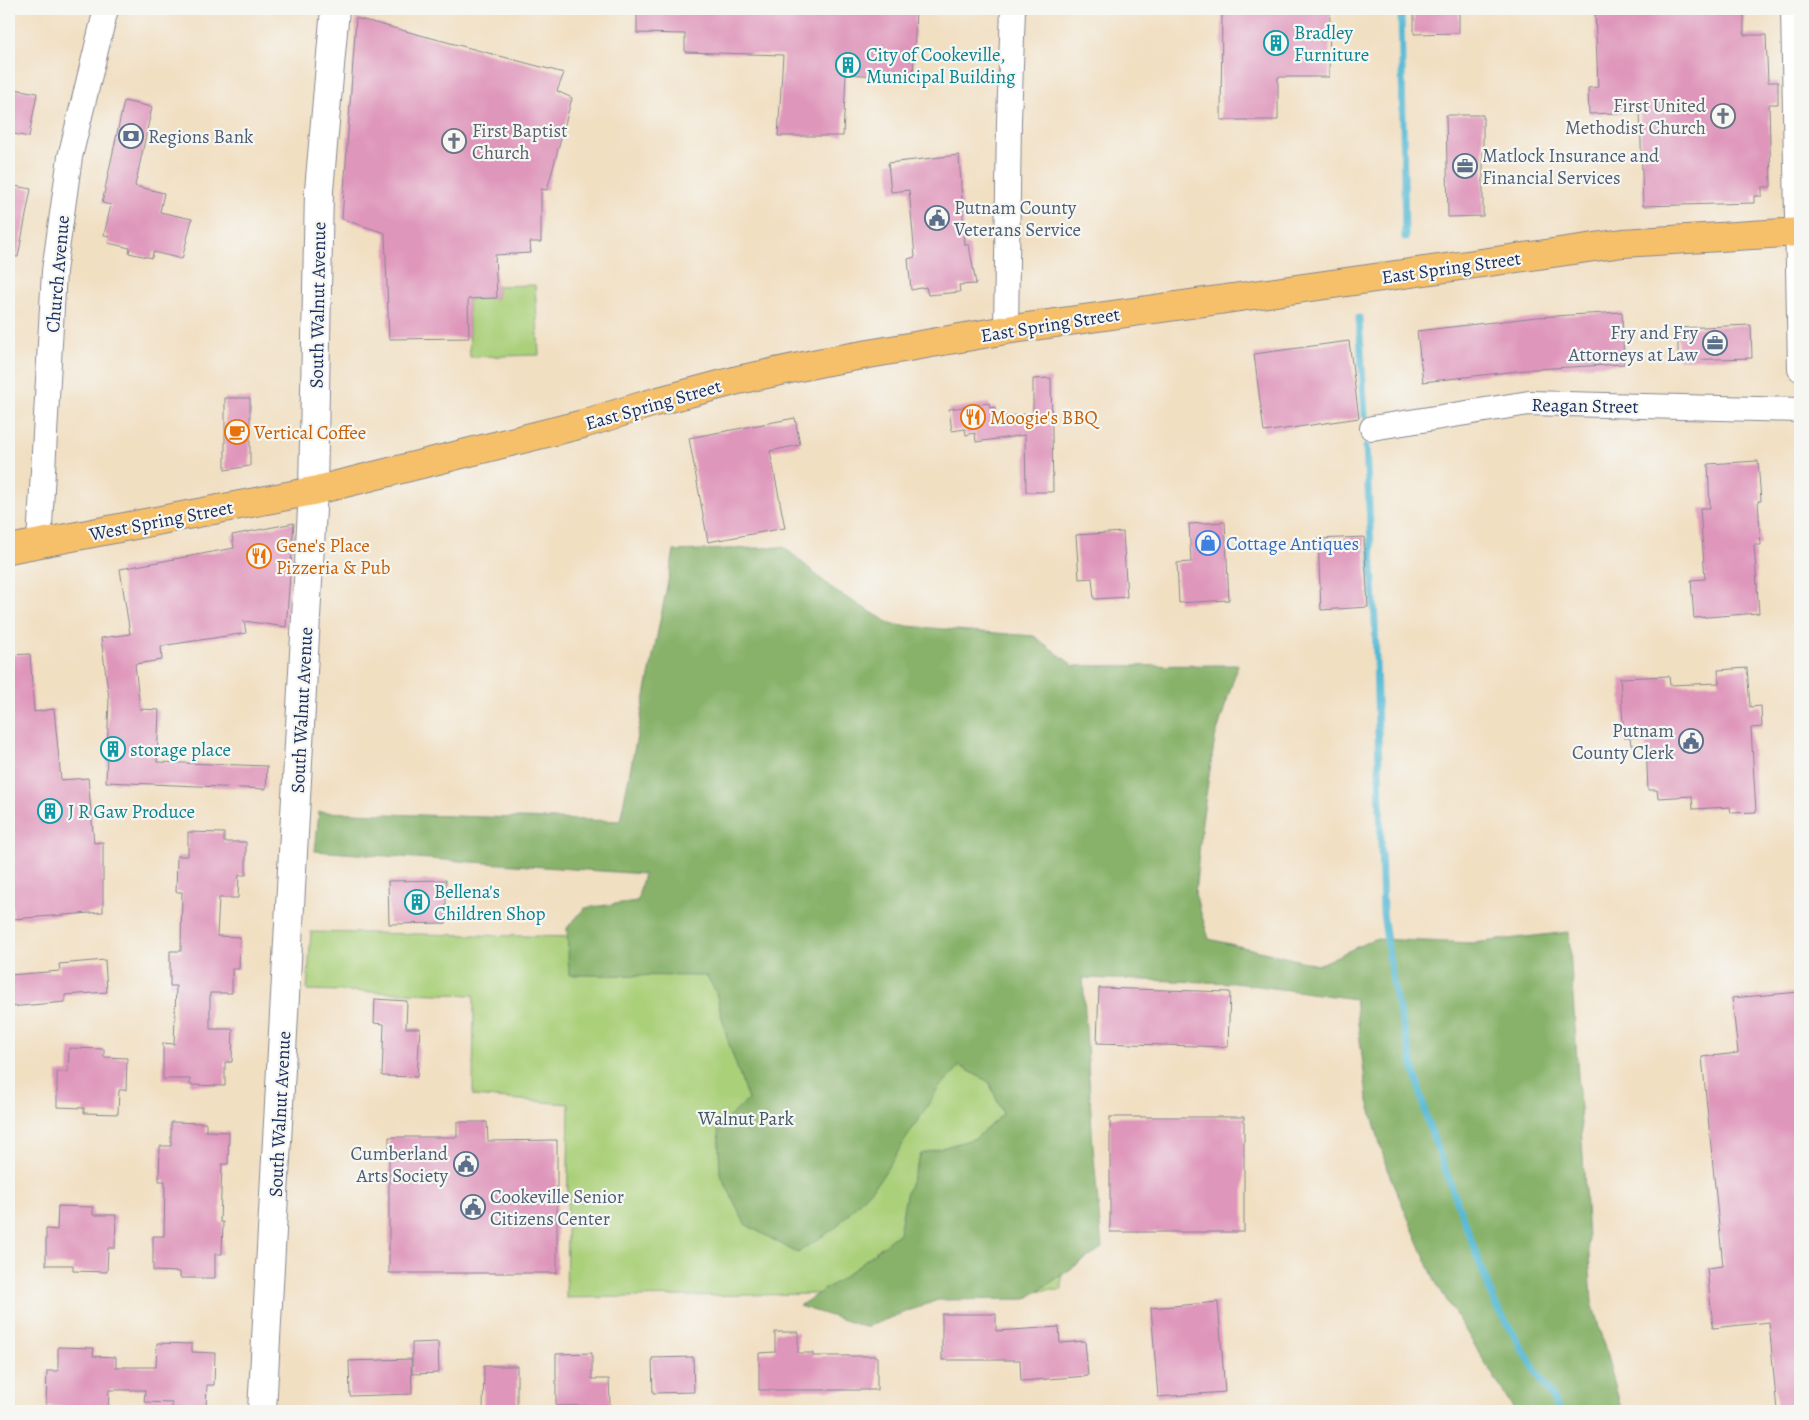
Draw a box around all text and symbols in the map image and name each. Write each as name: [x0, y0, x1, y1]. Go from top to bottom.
place label: Bradley Furniture: [1294, 20, 1369, 68]
building icon: Bradley Furniture: [1263, 30, 1289, 56]
place label: City of Cookeville, Municipal Building: [866, 42, 1016, 90]
building icon: City of Cookeville, Municipal Building: [835, 52, 861, 78]
place label: First United Methodist Church: [1565, 93, 1707, 141]
church icon: First United Methodist Church: [1710, 103, 1736, 129]
place label: First Baptist Church: [472, 118, 567, 166]
bank icon: Regions Bank: [118, 123, 144, 149]
place label: Regions Bank: [148, 124, 254, 150]
church icon: First Baptist Church: [441, 128, 467, 154]
place label: Matlock Insurance and Financial Services: [1482, 143, 1660, 191]
office icon: Matlock Insurance and Financial Services: [1452, 153, 1478, 179]
place label: Putnam County Veterans Service: [953, 195, 1081, 243]
public building icon: Putnam County Veterans Service: [924, 205, 950, 231]
street label: Church Avenue: [40, 214, 76, 334]
street label: South Walnut Avenue: [304, 222, 332, 389]
street label: East Spring Street: [1380, 245, 1523, 291]
street label: East Spring Street: [979, 301, 1122, 349]
place label: Fry and Fry Attorneys at Law: [1567, 320, 1699, 368]
office icon: Fry and Fry Attorneys at Law: [1702, 330, 1728, 356]
street label: East Spring Street: [582, 373, 724, 437]
street label: Reagan Street: [1531, 392, 1639, 420]
restaurant icon: Moogie's BBQ: [960, 404, 986, 430]
place label: Moogie's BBQ: [990, 405, 1101, 431]
cafe icon: Vertical Coffee: [224, 419, 250, 445]
place label: Vertical Coffee: [253, 420, 366, 446]
street label: West Spring Street: [86, 494, 235, 548]
shop icon: Cottage Antiques: [1195, 530, 1221, 556]
place label: Cottage Antiques: [1226, 531, 1359, 557]
place label: Gene's Place Pizzeria & Pub: [276, 533, 390, 581]
restaurant icon: Gene's Place Pizzeria & Pub: [246, 543, 272, 569]
street label: South Walnut Avenue: [285, 626, 319, 794]
place label: Putnam County Clerk: [1572, 718, 1675, 766]
public building icon: Putnam County Clerk: [1678, 728, 1704, 754]
building icon: storage place: [100, 736, 126, 762]
place label: storage place: [130, 737, 231, 763]
building icon: J R Gaw Produce: [37, 798, 63, 824]
place label: J R Gaw Produce: [68, 799, 195, 825]
place label: Bellena's Children Shop: [434, 879, 546, 927]
building icon: Bellena's Children Shop: [404, 889, 430, 915]
street label: South Walnut Avenue: [263, 1030, 297, 1198]
park label: Walnut Park: [697, 1106, 795, 1132]
place label: Cumberland Arts Society: [350, 1141, 449, 1189]
public building icon: Cumberland Arts Society: [453, 1151, 479, 1177]
place label: Cookeville Senior Citizens Center: [490, 1184, 624, 1232]
public building icon: Cookeville Senior Citizens Center: [460, 1194, 486, 1220]

